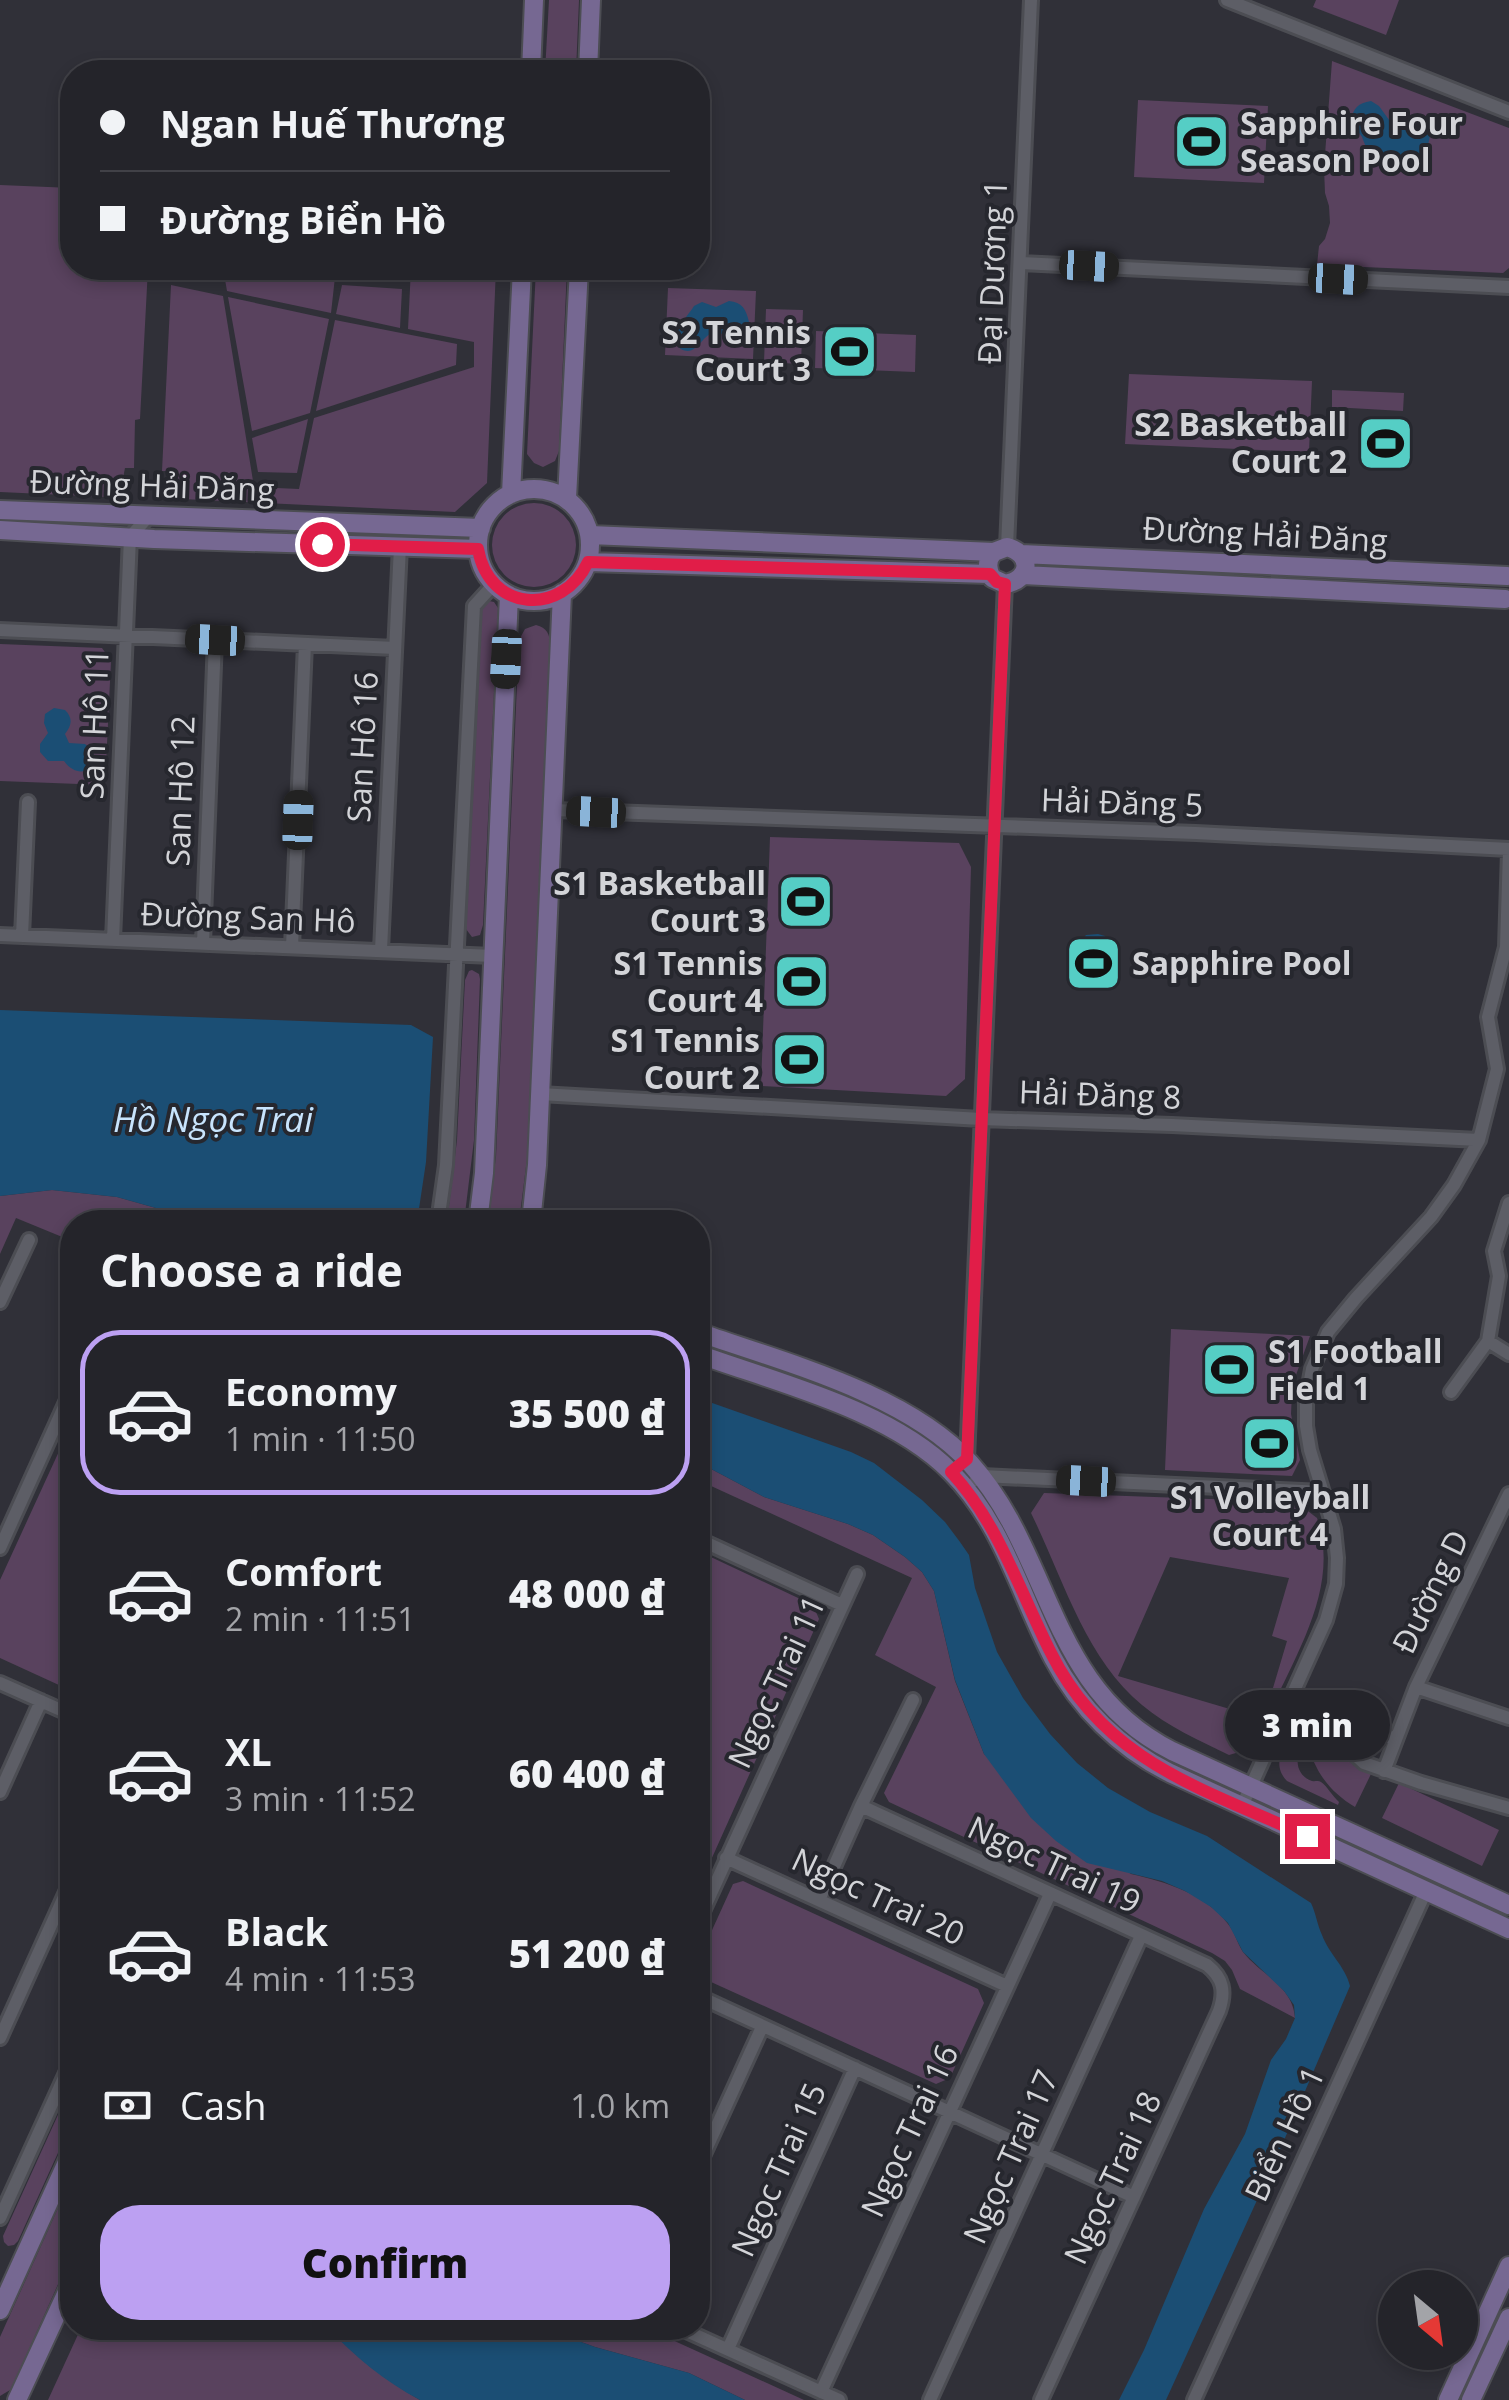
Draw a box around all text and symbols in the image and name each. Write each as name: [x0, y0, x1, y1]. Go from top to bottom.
text: Ngan Huế Thương: [160, 97, 505, 149]
place label: Sapphire Four Season Pool: [1240, 101, 1463, 181]
sports icon: Sapphire Four Season Pool: [1171, 112, 1231, 172]
street label: Đại Dương 1: [967, 179, 1016, 365]
text: Đường Biển Hồ: [160, 193, 446, 245]
car: [1058, 249, 1120, 283]
car: [1307, 262, 1369, 296]
place label: S2 Tennis Court 3: [662, 310, 811, 390]
sports icon: S2 Tennis Court 3: [820, 321, 880, 381]
place label: S2 Basketball Court 2: [1134, 402, 1347, 482]
sports icon: S2 Basketball Court 2: [1356, 413, 1416, 473]
street label: Đường Hải Đăng: [29, 459, 275, 510]
street label: Đường Hải Đăng: [1142, 506, 1389, 561]
route start: [300, 522, 345, 567]
car: [184, 623, 246, 657]
car: [489, 628, 523, 690]
street label: San Hô 11: [69, 648, 118, 800]
street label: San Hô 16: [336, 670, 387, 823]
street label: San Hô 12: [155, 715, 204, 867]
street label: Hải Đăng 5: [1040, 777, 1204, 826]
car: [282, 789, 314, 851]
car: [565, 795, 627, 829]
place label: S1 Basketball Court 3: [553, 861, 766, 941]
sports icon: S1 Basketball Court 3: [775, 872, 835, 932]
street label: Đường San Hô: [140, 891, 356, 942]
sports icon: Sapphire Pool: [1063, 934, 1123, 994]
place label: S1 Tennis Court 4: [614, 941, 763, 1021]
place label: Sapphire Pool: [1132, 941, 1351, 984]
sports icon: S1 Tennis Court 4: [772, 952, 832, 1012]
place label: S1 Tennis Court 2: [611, 1018, 760, 1098]
sports icon: S1 Tennis Court 2: [769, 1029, 829, 1089]
street label: Hải Đăng 8: [1018, 1069, 1182, 1118]
water label: Hồ Ngọc Trai: [113, 1095, 314, 1142]
text: Choose a ride: [100, 1239, 403, 1300]
place label: S1 Football Field 1: [1268, 1329, 1442, 1409]
sports icon: S1 Football Field 1: [1199, 1340, 1259, 1400]
text: Economy: [225, 1365, 397, 1417]
icon: car: [105, 1368, 195, 1458]
text: 35 500 ₫: [509, 1387, 665, 1439]
sports icon: S1 Volleyball Court 4: [1240, 1414, 1300, 1474]
text: 1 min · 11:50: [225, 1417, 416, 1460]
car: [1055, 1464, 1117, 1498]
place label: S1 Volleyball Court 4: [1170, 1475, 1370, 1555]
street label: Đường D: [1381, 1522, 1478, 1660]
text: Comfort: [225, 1545, 382, 1597]
icon: car: [105, 1548, 195, 1638]
text: 48 000 ₫: [509, 1567, 665, 1619]
street label: Ngọc Trai 11: [717, 1588, 834, 1775]
text: 2 min · 11:51: [225, 1597, 416, 1640]
callout: 3 min: [1224, 1691, 1390, 1761]
text: 3 min: [1262, 1703, 1353, 1746]
text: XL: [225, 1725, 272, 1777]
icon: car: [105, 1728, 195, 1818]
text: 60 400 ₫: [509, 1747, 665, 1799]
text: 3 min · 11:52: [225, 1777, 416, 1820]
street label: Ngọc Trai 19: [961, 1805, 1148, 1922]
route end: [1285, 1814, 1330, 1859]
street label: Ngọc Trai 20: [785, 1837, 972, 1954]
text: Black: [225, 1905, 328, 1957]
icon: car: [105, 1908, 195, 1998]
text: 51 200 ₫: [509, 1927, 665, 1979]
text: 4 min · 11:53: [225, 1957, 416, 2000]
street label: Ngọc Trai 16: [850, 2037, 967, 2224]
street label: Biển Hồ 1: [1234, 2059, 1334, 2208]
street label: Ngọc Trai 17: [952, 2063, 1067, 2250]
street label: Ngọc Trai 15: [720, 2076, 835, 2263]
icon: cash: [100, 2078, 155, 2133]
text: Cash: [180, 2079, 266, 2131]
text: 1.0 km: [570, 2084, 670, 2127]
street label: Ngọc Trai 18: [1053, 2084, 1170, 2271]
button: Confirm: [100, 2205, 670, 2320]
north arrow: [1378, 2270, 1478, 2370]
map controls: [1378, 2270, 1478, 2370]

